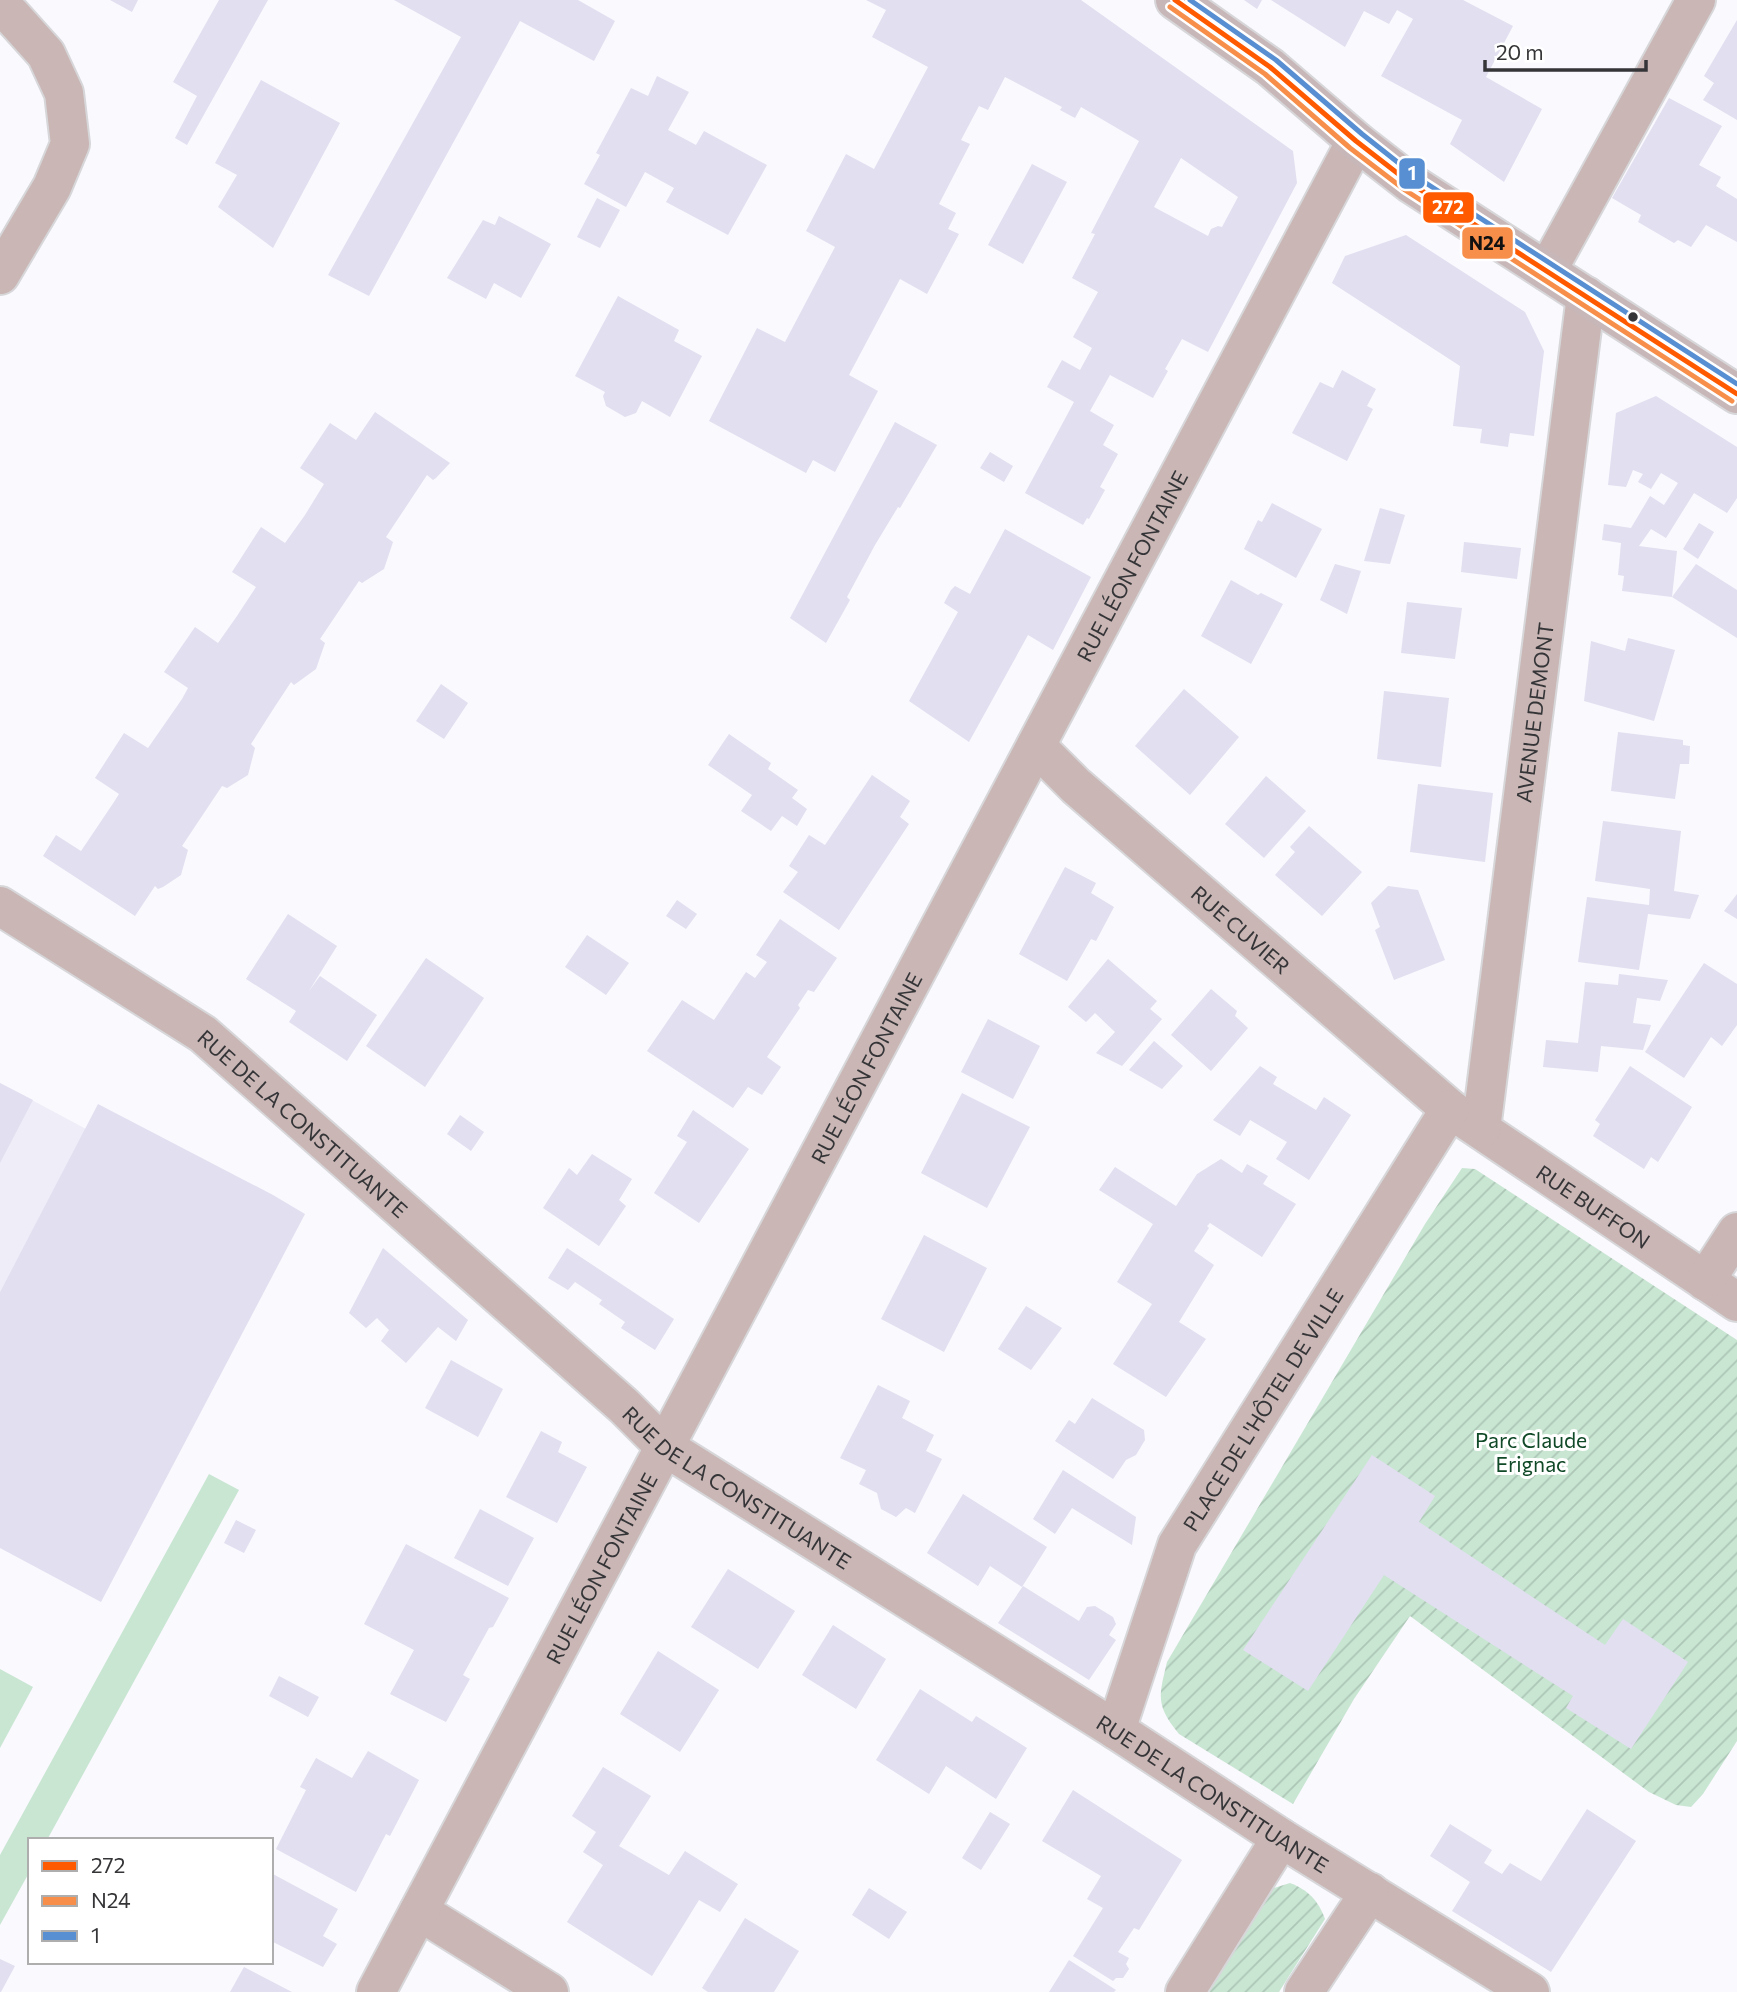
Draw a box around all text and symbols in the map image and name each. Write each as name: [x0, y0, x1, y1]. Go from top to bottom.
scale bar: [1485, 28, 1646, 72]
text: 20 m: [1496, 39, 1544, 64]
line badge: 1: [1398, 157, 1426, 190]
text: 1: [1408, 161, 1416, 184]
line badge: 272: [1422, 191, 1475, 224]
text: 272: [1432, 195, 1464, 218]
line badge: N24: [1461, 226, 1514, 260]
text: N24: [1469, 231, 1506, 254]
unlabelled marker: [1626, 310, 1640, 324]
street label: RUE LÉON FONTAINE: [1070, 466, 1192, 665]
street label: AVENUE DEMONT: [1510, 621, 1557, 804]
street label: RUE CUVIER: [1187, 879, 1296, 978]
street label: RUE LÉON FONTAINE: [805, 968, 926, 1167]
street label: RUE DE LA CONSTITUANTE: [193, 1024, 413, 1222]
street label: RUE BUFFON: [1532, 1159, 1655, 1253]
street label: PLACE DE L'HÔTEL DE VILLE: [1177, 1283, 1347, 1535]
street label: RUE DE LA CONSTITUANTE: [618, 1400, 856, 1573]
park label: Parc Claude Erignac: [1475, 1427, 1587, 1476]
street label: RUE LÉON FONTAINE: [540, 1468, 661, 1668]
street label: RUE DE LA CONSTITUANTE: [1093, 1709, 1334, 1877]
legend: [28, 1838, 273, 1964]
text: 272: [91, 1852, 125, 1877]
text: N24: [91, 1887, 131, 1912]
text: 1: [91, 1922, 100, 1947]

